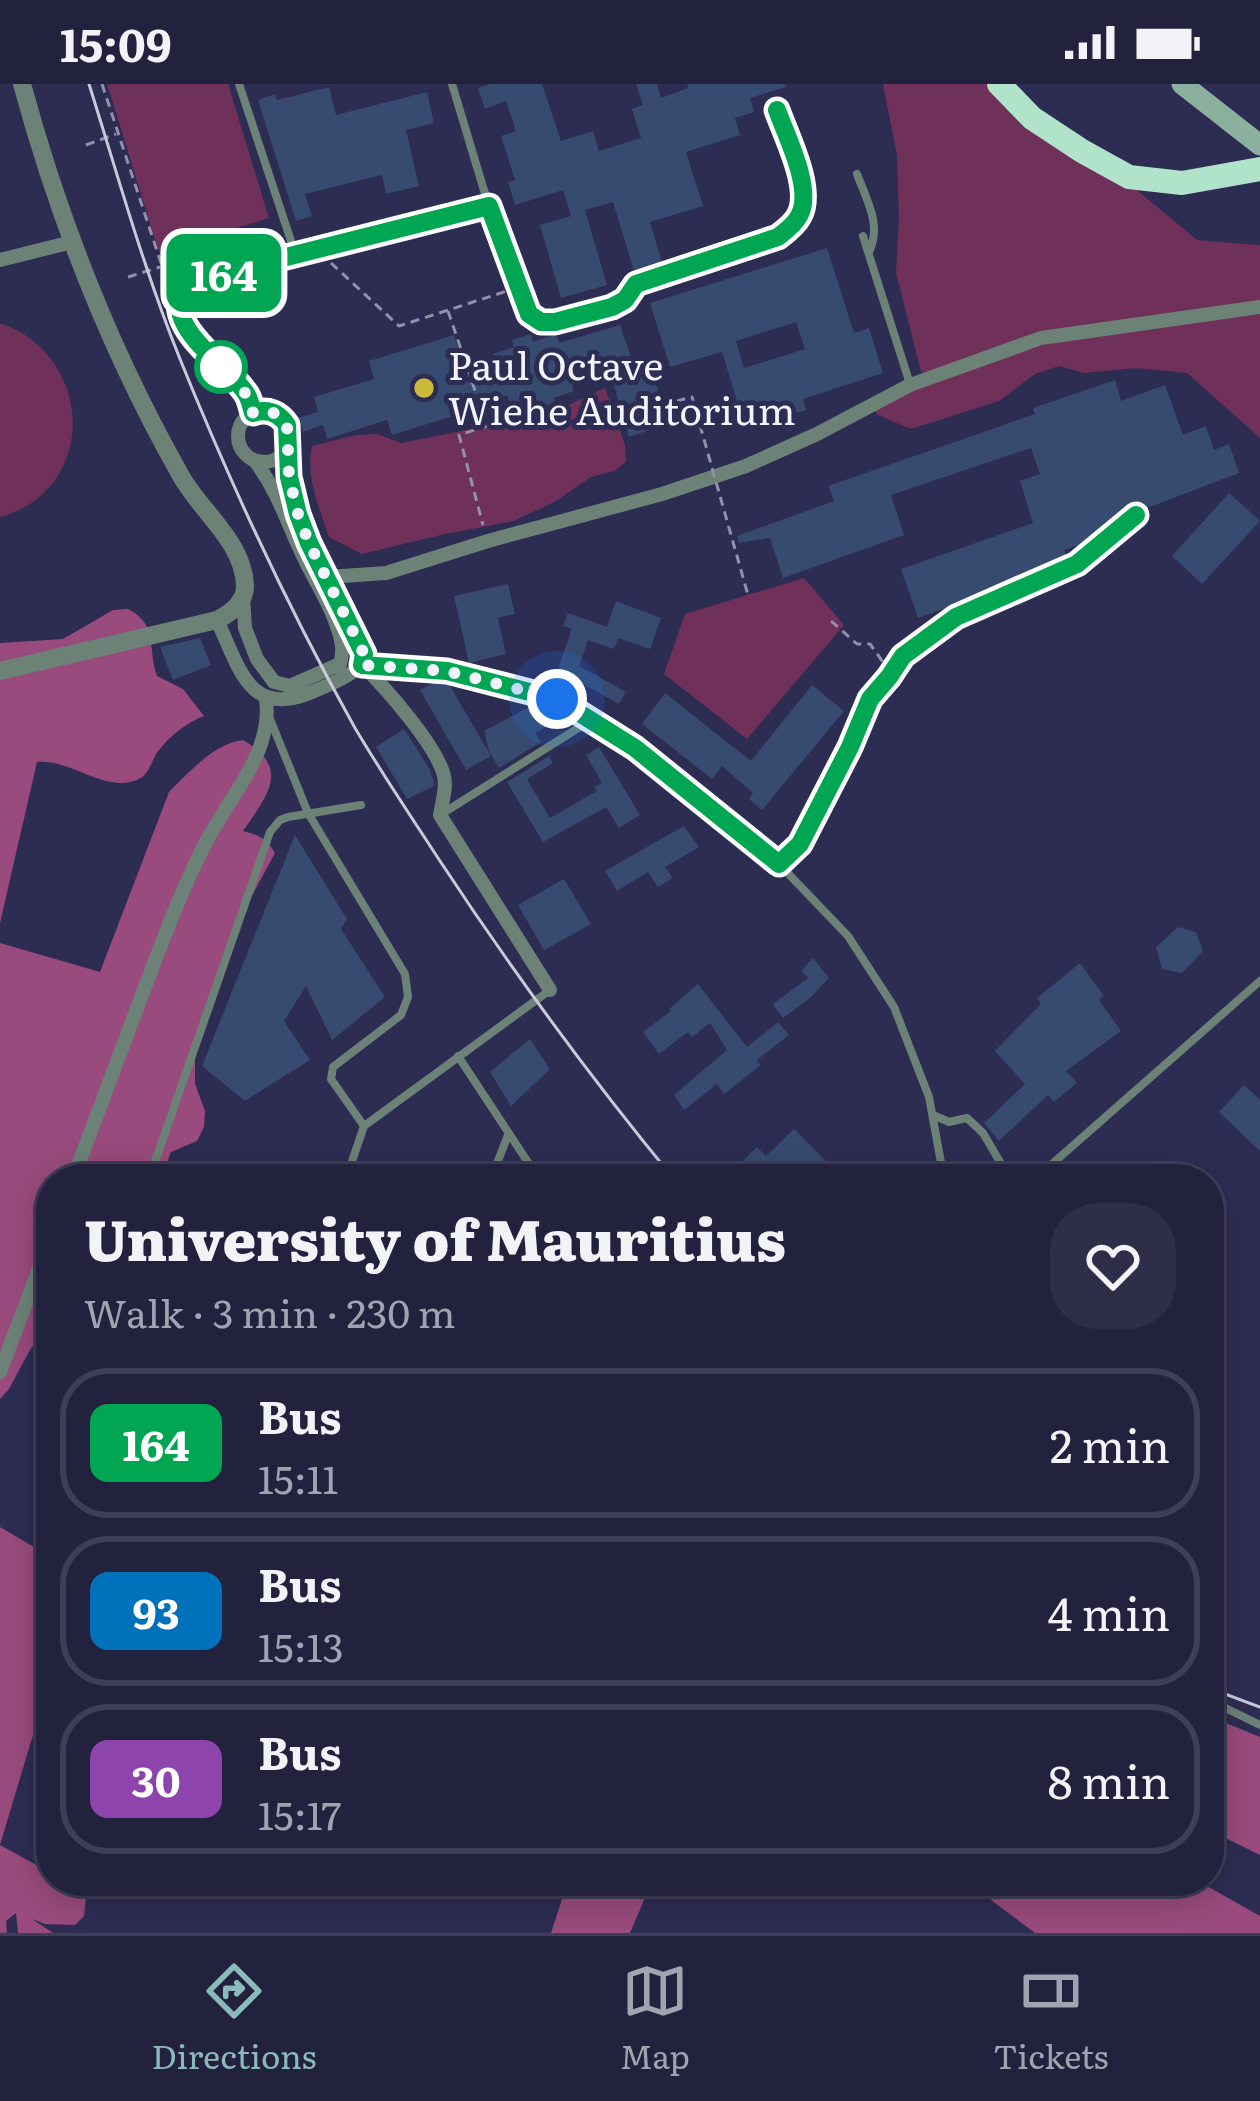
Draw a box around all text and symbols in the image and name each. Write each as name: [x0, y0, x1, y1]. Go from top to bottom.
text: 15:09: [60, 9, 172, 76]
line badge: 164: [155, 234, 293, 312]
text: 164: [190, 242, 258, 304]
place label: Paul Octave Wiehe Auditorium: [448, 334, 796, 437]
unlabelled marker: [196, 342, 246, 392]
marker: Paul Octave Wiehe Auditorium: [411, 375, 437, 401]
your location: [527, 669, 587, 729]
text: University of Mauritius: [84, 1194, 786, 1279]
button: heart: [1050, 1203, 1176, 1329]
text: Walk · 3 min · 230 m: [84, 1282, 456, 1340]
text: Bus: [258, 1381, 342, 1448]
text: 2 min: [1050, 1410, 1170, 1477]
text: 164: [122, 1412, 190, 1474]
text: 15:11: [258, 1448, 338, 1506]
text: Bus: [258, 1549, 342, 1616]
text: 4 min: [1048, 1578, 1170, 1645]
text: 93: [132, 1580, 180, 1642]
text: 15:13: [258, 1616, 344, 1674]
text: Bus: [258, 1717, 342, 1784]
text: 8 min: [1048, 1746, 1170, 1813]
text: 30: [131, 1748, 181, 1810]
text: 15:17: [258, 1784, 341, 1842]
tab: Directions: [152, 1958, 316, 2079]
tab: Map: [620, 1958, 690, 2079]
tab: Tickets: [993, 1958, 1108, 2079]

